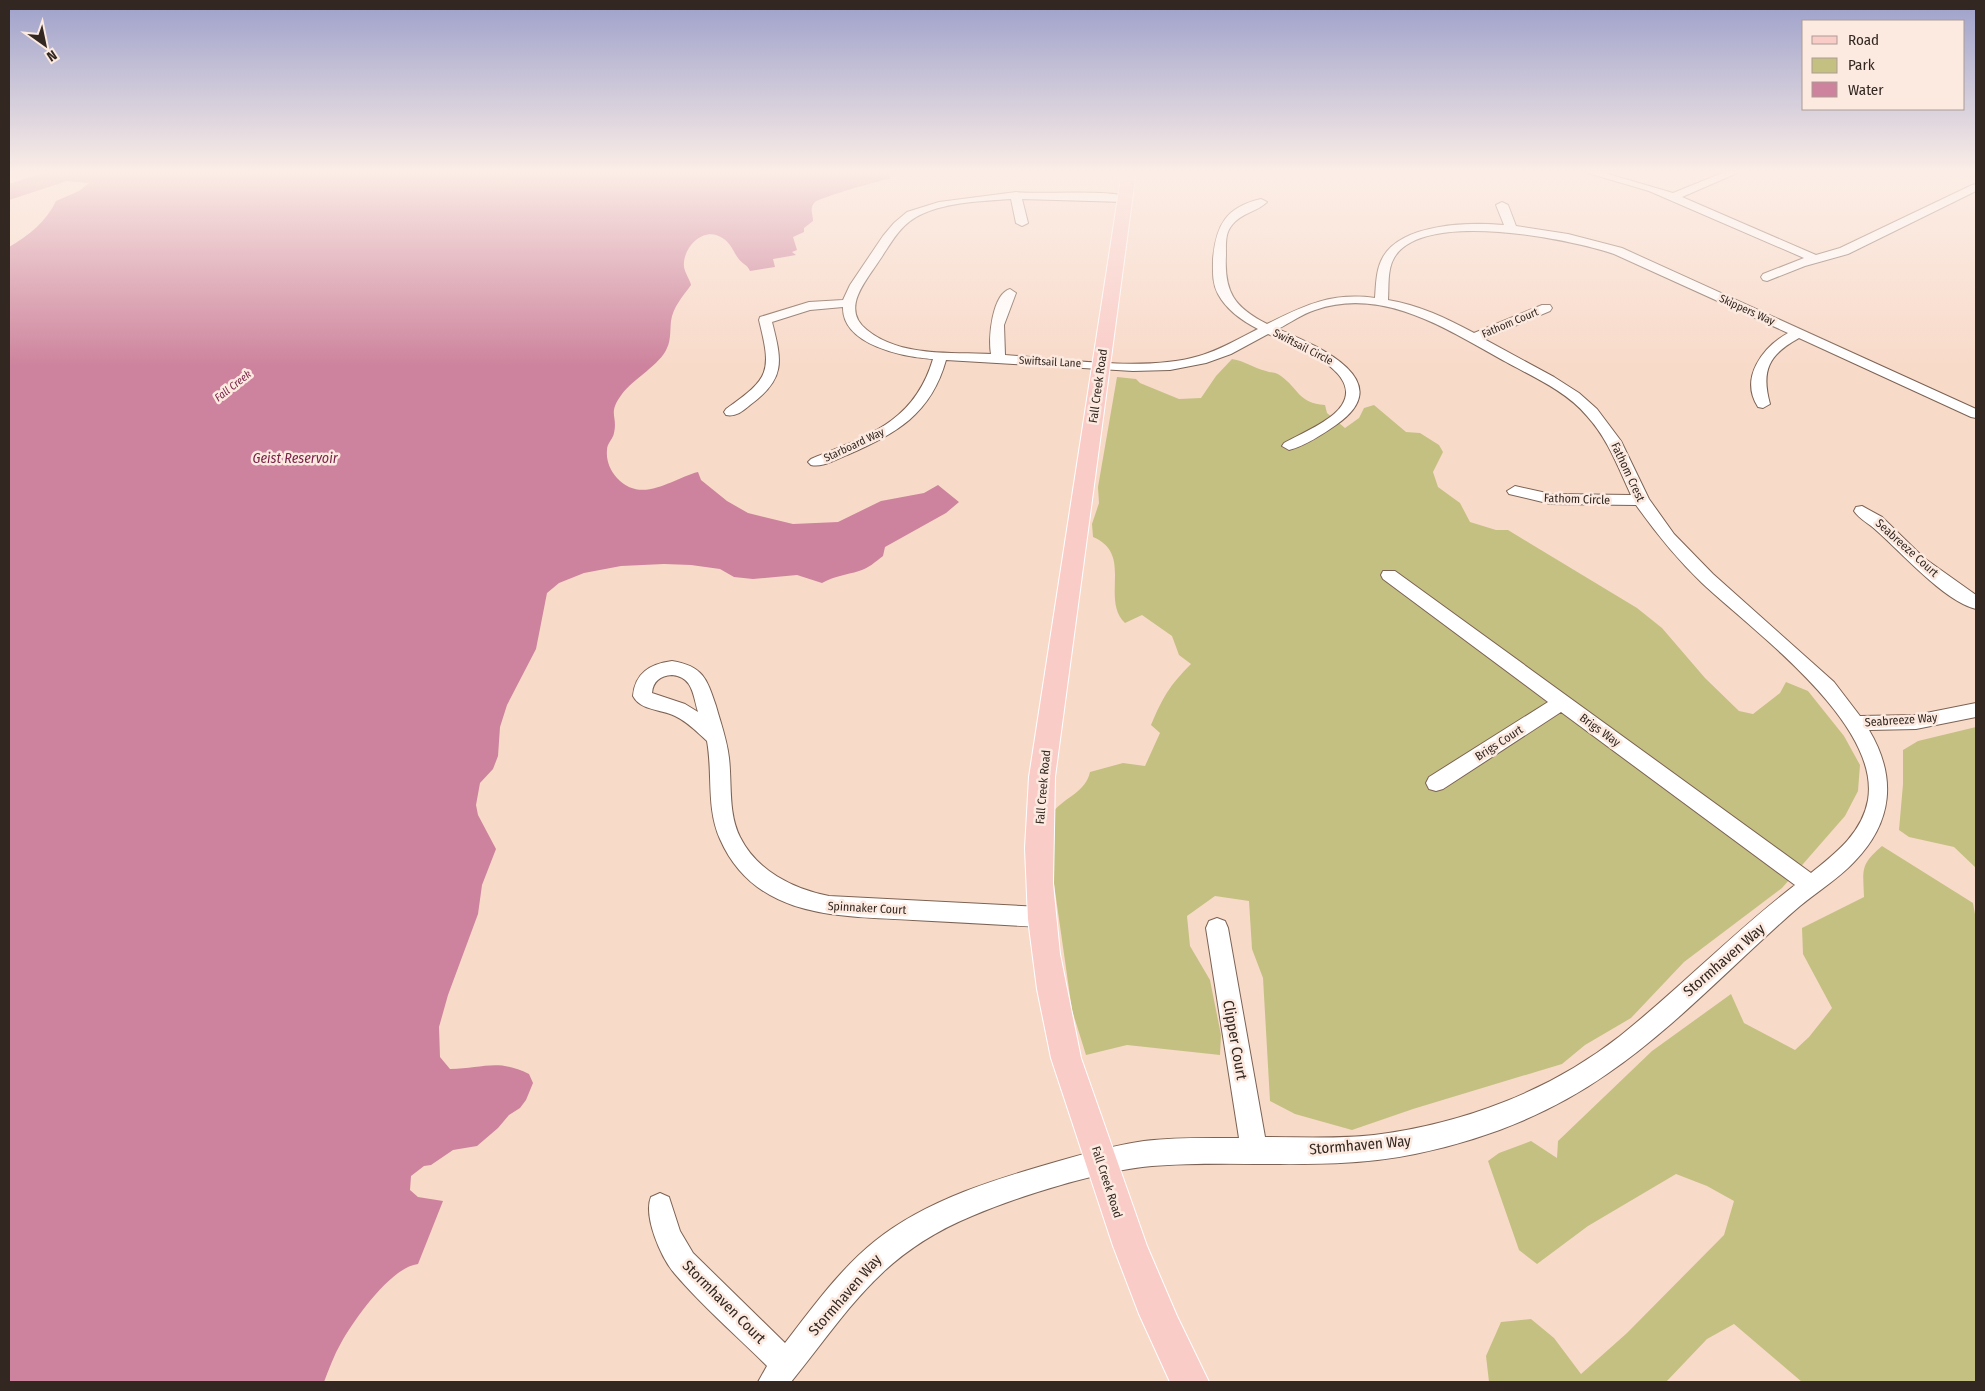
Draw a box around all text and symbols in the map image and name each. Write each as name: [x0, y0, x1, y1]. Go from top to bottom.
north arrow: [20, 20, 70, 70]
legend: [1802, 20, 1965, 110]
text: Road: [1848, 31, 1879, 49]
text: N: [44, 46, 60, 65]
text: Park: [1848, 56, 1875, 74]
text: Water: [1848, 81, 1884, 99]
street label: Skippers Way: [1717, 292, 1777, 328]
street label: Fathom Court: [1480, 305, 1541, 341]
street label: Swiftsail Circle: [1271, 326, 1335, 368]
street label: Fall Creek Road: [1086, 348, 1110, 424]
street label: Swiftsail Lane: [1019, 354, 1081, 370]
water label: Fall Creek: [212, 367, 254, 404]
street label: Starboard Way: [822, 425, 886, 465]
street label: Fathom Crest: [1608, 440, 1648, 504]
water label: Geist Reservoir: [252, 450, 339, 467]
street label: Fathom Circle: [1544, 491, 1610, 507]
street label: Seabreeze Court: [1873, 516, 1941, 580]
street label: Seabreeze Way: [1864, 710, 1938, 730]
street label: Brigs Way: [1577, 711, 1624, 750]
street label: Brigs Court: [1473, 722, 1525, 764]
street label: Fall Creek Road: [1033, 749, 1053, 825]
street label: Spinnaker Court: [827, 899, 907, 917]
street label: Stormhaven Way: [1680, 920, 1769, 1000]
street label: Clipper Court: [1219, 999, 1251, 1081]
street label: Stormhaven Way: [1308, 1132, 1412, 1158]
street label: Fall Creek Road: [1089, 1144, 1125, 1220]
street label: Stormhaven Way: [805, 1250, 885, 1339]
street label: Stormhaven Court: [679, 1257, 769, 1347]

